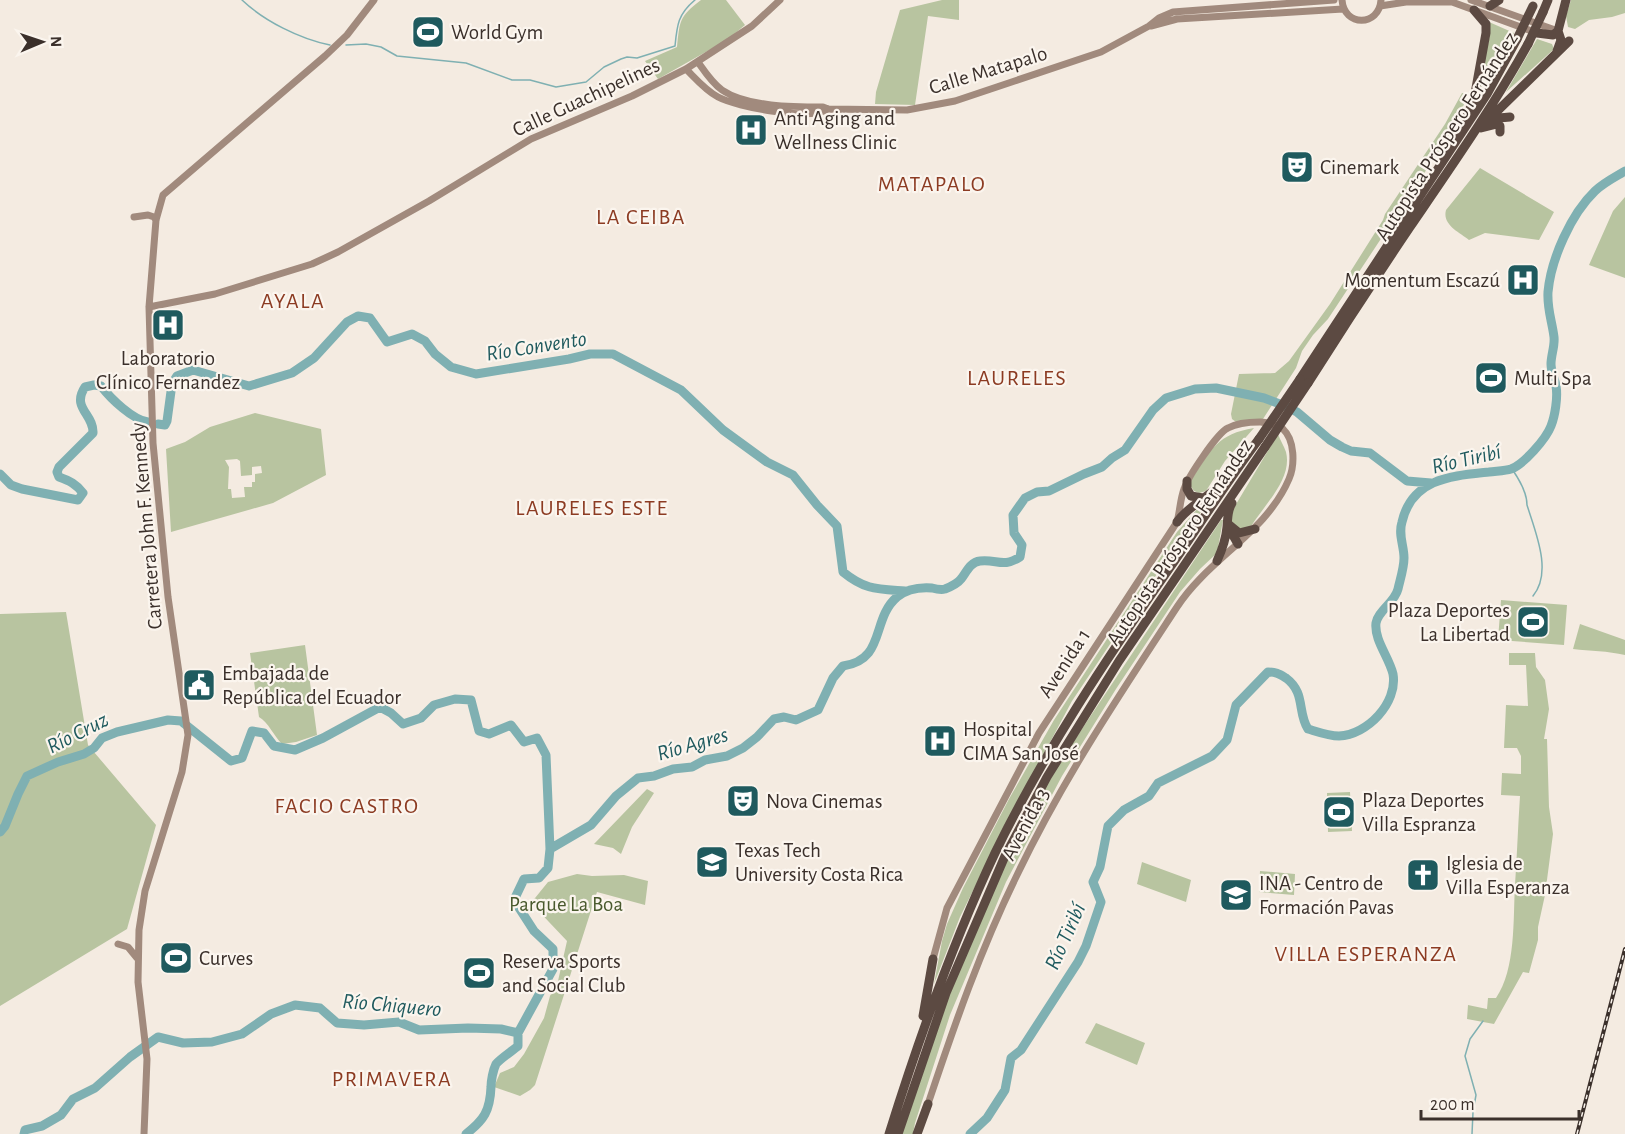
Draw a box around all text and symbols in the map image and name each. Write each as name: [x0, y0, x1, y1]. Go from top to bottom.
north arrow: [12, 12, 72, 72]
sports icon: World Gym: [410, 14, 446, 50]
place label: World Gym: [451, 22, 543, 43]
street label: Autopista Próspero Fernández: [1371, 28, 1522, 244]
text: N: [48, 36, 64, 47]
street label: Calle Matapalo: [927, 43, 1050, 98]
street label: Calle Guachipelines: [509, 54, 663, 141]
place label: Anti Aging and Wellness Clinic: [774, 108, 897, 153]
hospital icon: Anti Aging and Wellness Clinic: [733, 112, 769, 148]
theatre icon: Cinemark: [1279, 149, 1315, 185]
place label: Cinemark: [1320, 157, 1400, 178]
district label: MATAPALO: [878, 173, 986, 195]
district label: LA CEIBA: [596, 206, 686, 228]
hospital icon: Momentum Escazú: [1505, 262, 1541, 298]
place label: Momentum Escazú: [1344, 270, 1500, 291]
district label: AYALA: [261, 290, 325, 312]
hospital icon: Laboratorio Clínico Fernandez: [150, 307, 186, 343]
water label: Río Convento: [484, 327, 588, 365]
place label: Laboratorio Clínico Fernandez: [96, 348, 240, 393]
sports icon: Multi Spa: [1473, 360, 1509, 396]
district label: LAURELES: [967, 367, 1067, 389]
place label: Multi Spa: [1514, 368, 1592, 389]
street label: Carretera John F. Kennedy: [127, 422, 166, 630]
street label: Autopista Próspero Fernández: [1102, 435, 1256, 649]
water label: Río Tiribí: [1430, 440, 1504, 478]
district label: LAURELES ESTE: [515, 497, 669, 519]
place label: Plaza Deportes La Libertad: [1388, 600, 1510, 645]
sports icon: Plaza Deportes La Libertad: [1515, 604, 1551, 640]
street label: Avenida 1: [1035, 625, 1094, 701]
place label: Embajada de República del Ecuador: [222, 663, 401, 708]
public building icon: Embajada de República del Ecuador: [181, 667, 217, 703]
water label: Río Cruz: [43, 708, 112, 758]
place label: Hospital CIMA San José: [963, 719, 1079, 764]
water label: Río Agres: [654, 723, 730, 765]
hospital icon: Hospital CIMA San José: [922, 723, 958, 759]
theatre icon: Nova Cinemas: [725, 783, 761, 819]
street label: Avenida 3: [998, 785, 1053, 864]
place label: Plaza Deportes Villa Espranza: [1362, 790, 1484, 835]
place label: Nova Cinemas: [766, 791, 882, 812]
sports icon: Plaza Deportes Villa Espranza: [1321, 794, 1357, 830]
district label: FACIO CASTRO: [275, 795, 419, 817]
place label: Texas Tech University Costa Rica: [735, 840, 904, 885]
school or university icon: Texas Tech University Costa Rica: [694, 844, 730, 880]
place label: Iglesia de Villa Esperanza: [1446, 853, 1570, 898]
church icon: Iglesia de Villa Esperanza: [1405, 857, 1441, 893]
place label: INA - Centro de Formación Pavas: [1259, 873, 1394, 918]
school or university icon: INA - Centro de Formación Pavas: [1218, 877, 1254, 913]
park label: Parque La Boa: [509, 894, 623, 915]
water label: Río Tiribí: [1041, 899, 1090, 973]
sports icon: Curves: [158, 940, 194, 976]
district label: VILLA ESPERANZA: [1275, 943, 1457, 965]
place label: Curves: [199, 948, 253, 969]
place label: Reserva Sports and Social Club: [502, 951, 626, 996]
sports icon: Reserva Sports and Social Club: [461, 955, 497, 991]
water label: Río Chiquero: [341, 990, 442, 1020]
district label: PRIMAVERA: [332, 1068, 452, 1090]
scale bar: [1421, 1083, 1578, 1121]
text: 200 m: [1430, 1096, 1475, 1114]

